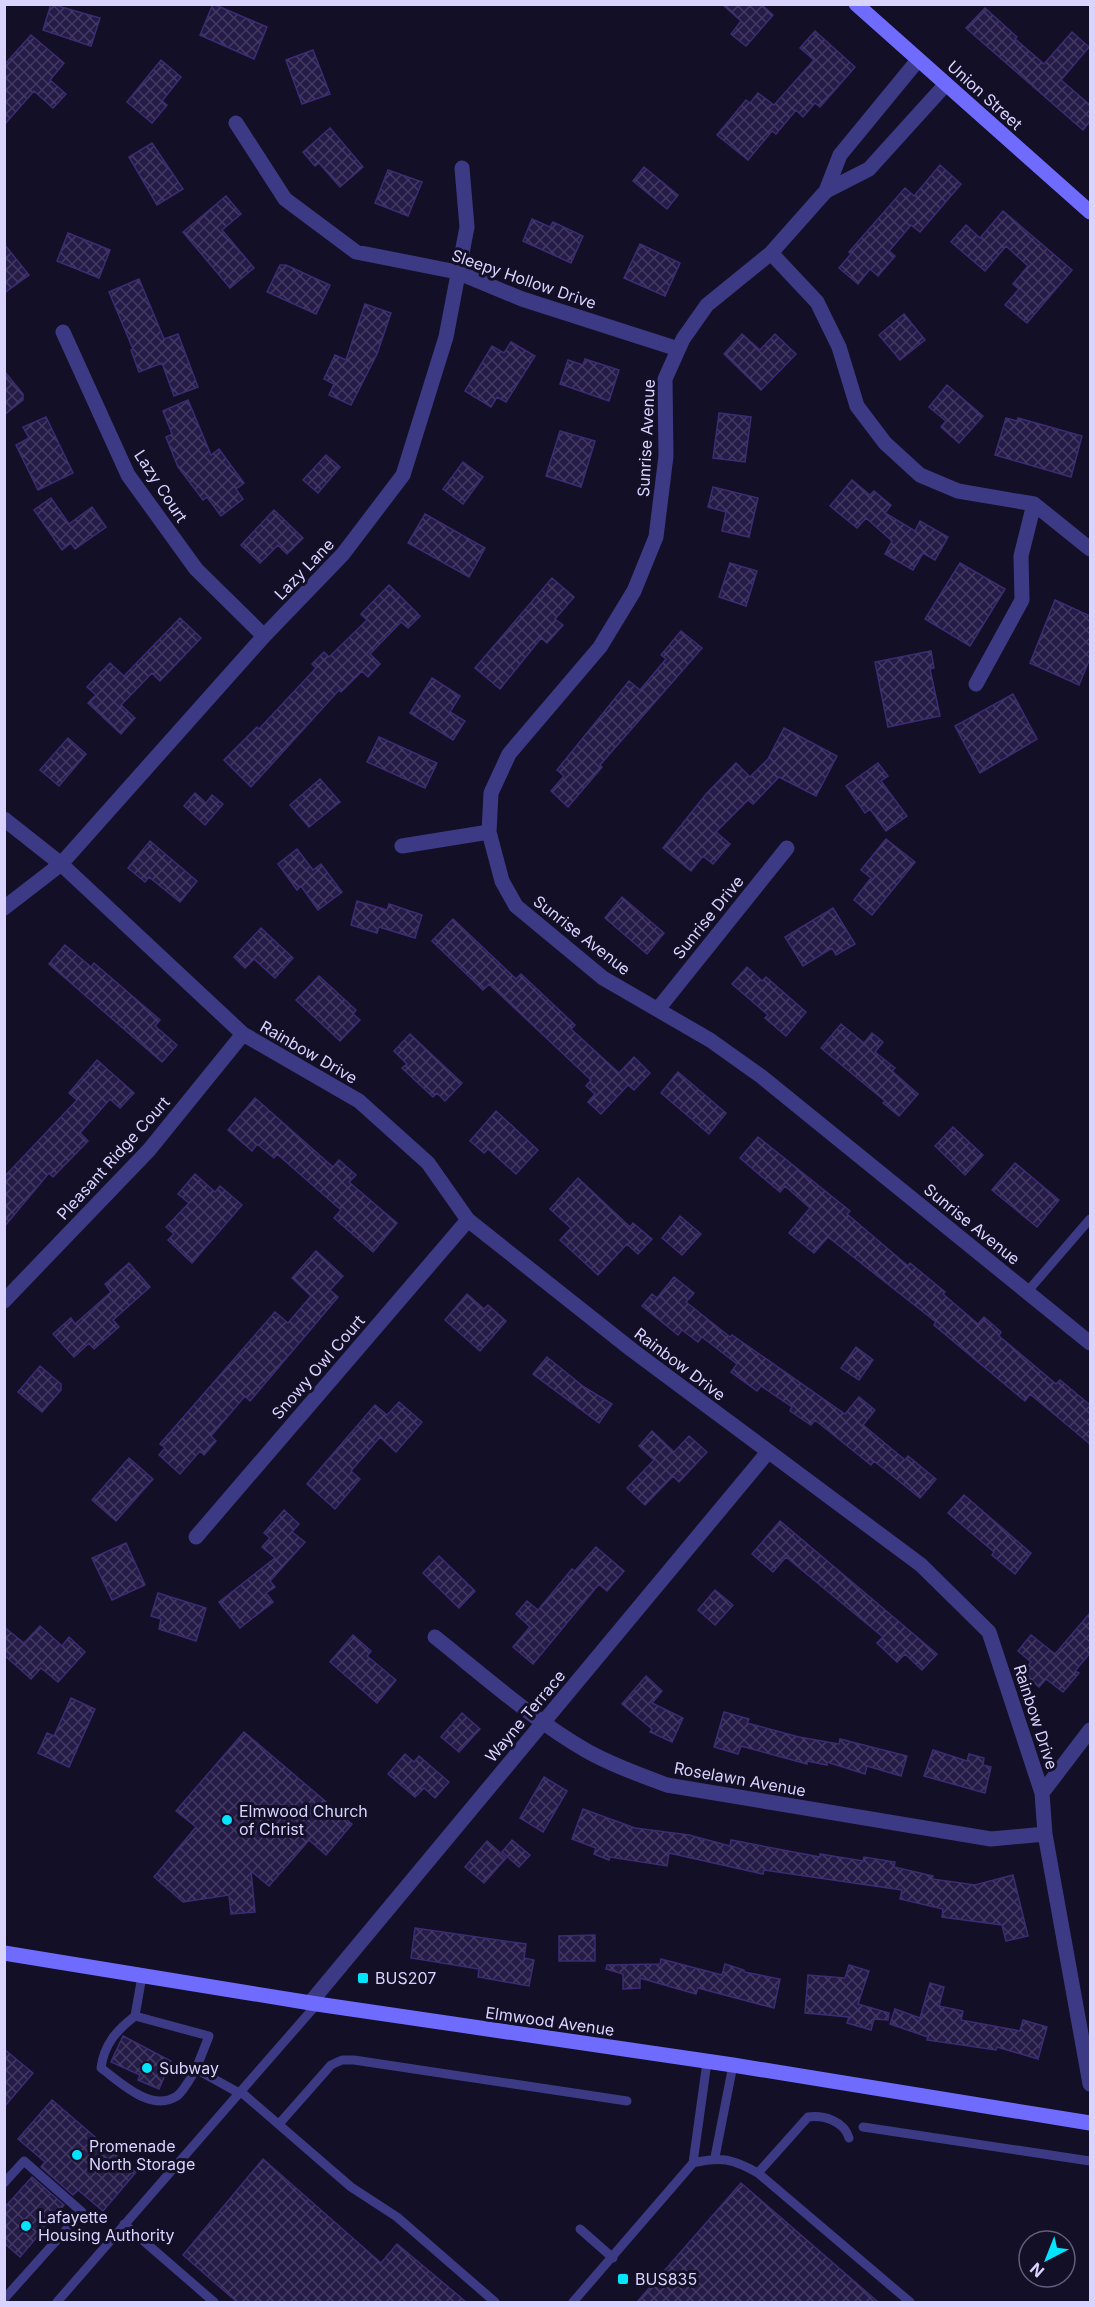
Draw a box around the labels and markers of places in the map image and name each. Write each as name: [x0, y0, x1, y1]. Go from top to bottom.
place label: Elmwood Church of Christ: [239, 1801, 368, 1839]
marker: Elmwood Church of Christ: [220, 1813, 234, 1827]
place label: BUS207: [375, 1968, 436, 1988]
marker: BUS207: [356, 1971, 370, 1985]
place label: Subway: [159, 2058, 219, 2078]
marker: Subway: [140, 2061, 154, 2075]
place label: Promenade North Storage: [89, 2136, 195, 2174]
marker: Promenade North Storage: [70, 2148, 84, 2162]
place label: Lafayette Housing Authority: [38, 2207, 175, 2245]
marker: Lafayette Housing Authority: [19, 2219, 33, 2233]
place label: BUS835: [635, 2269, 697, 2289]
marker: BUS835: [616, 2272, 630, 2286]

